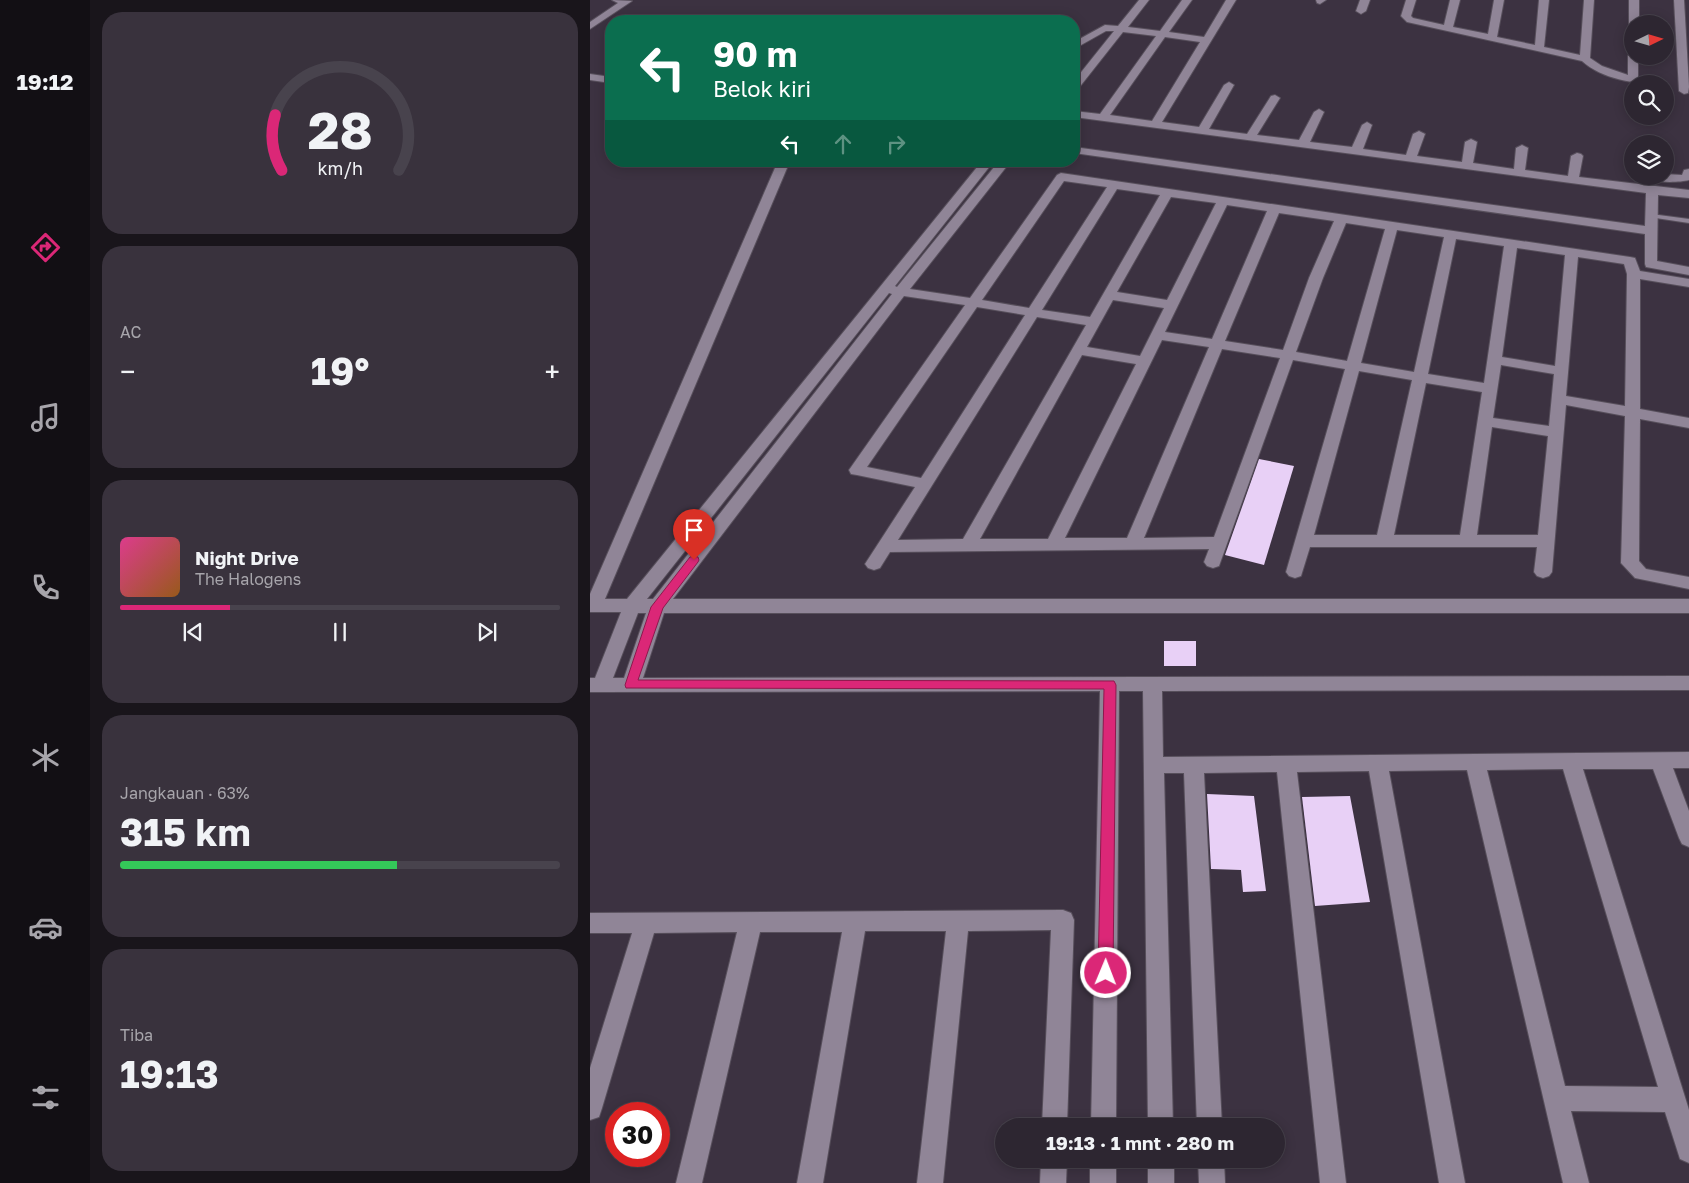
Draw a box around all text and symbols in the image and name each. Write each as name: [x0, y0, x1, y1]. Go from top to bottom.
north arrow: [1624, 15, 1674, 65]
map controls: [1624, 15, 1674, 185]
text: 90 m: [713, 33, 797, 75]
icon: left: [630, 35, 695, 100]
text: 19:12: [16, 68, 74, 95]
text: Belok kiri: [713, 75, 811, 102]
button: search: [1624, 75, 1674, 125]
text: 28: [307, 98, 373, 160]
icon: left: [776, 130, 804, 158]
icon: ahead: [829, 130, 857, 158]
icon: right: [882, 130, 910, 158]
button: layers: [1624, 135, 1674, 185]
text: km/h: [317, 157, 363, 179]
icon: directions: [28, 230, 63, 265]
text: AC: [120, 322, 141, 342]
text: 19°: [311, 348, 369, 393]
text: −: [120, 355, 135, 388]
text: +: [545, 355, 560, 388]
icon: music: [28, 400, 63, 435]
pin: [673, 509, 715, 560]
icon: arrive: [680, 516, 708, 544]
text: Night Drive: [195, 546, 299, 569]
text: The Halogens: [195, 569, 301, 589]
icon: phone: [28, 570, 63, 605]
icon: previous: [179, 618, 207, 646]
icon: pause: [326, 618, 354, 646]
icon: next: [473, 618, 501, 646]
icon: climate: [28, 740, 63, 775]
text: Jangkauan · 63%: [120, 783, 249, 803]
text: 315 km: [120, 809, 251, 854]
icon: car: [28, 910, 63, 945]
position arrow: [1079, 946, 1131, 998]
text: Tiba: [120, 1025, 153, 1045]
text: 19:13: [120, 1051, 219, 1096]
icon: filters: [28, 1080, 63, 1115]
speed limit sign: 30: [605, 1102, 670, 1167]
text: 19:13 · 1 mnt · 280 m: [1046, 1131, 1234, 1154]

